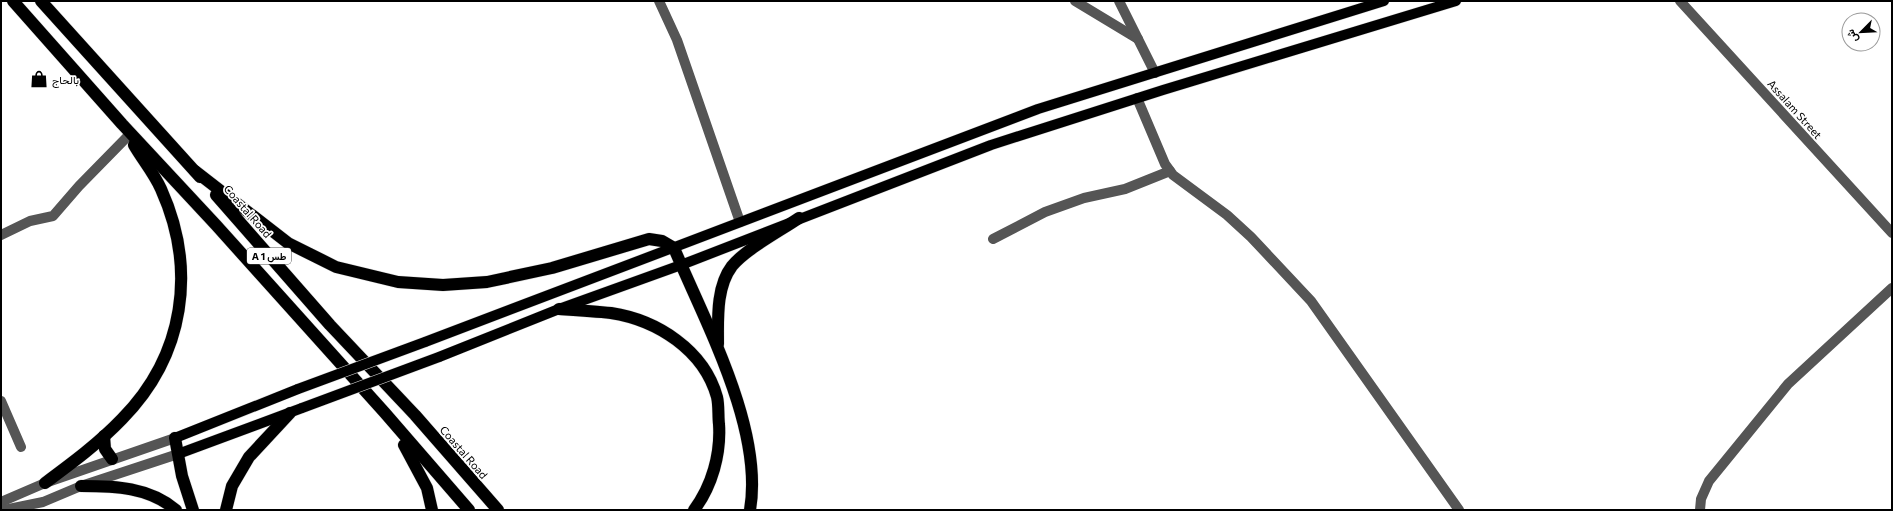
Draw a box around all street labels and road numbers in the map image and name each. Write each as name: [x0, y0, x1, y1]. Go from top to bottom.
street label: Assalam Street: [1765, 77, 1825, 141]
street label: Coastal Road: [222, 182, 274, 240]
road number: A 1 طس: [247, 248, 291, 264]
street label: Coastal Road: [438, 423, 490, 481]

